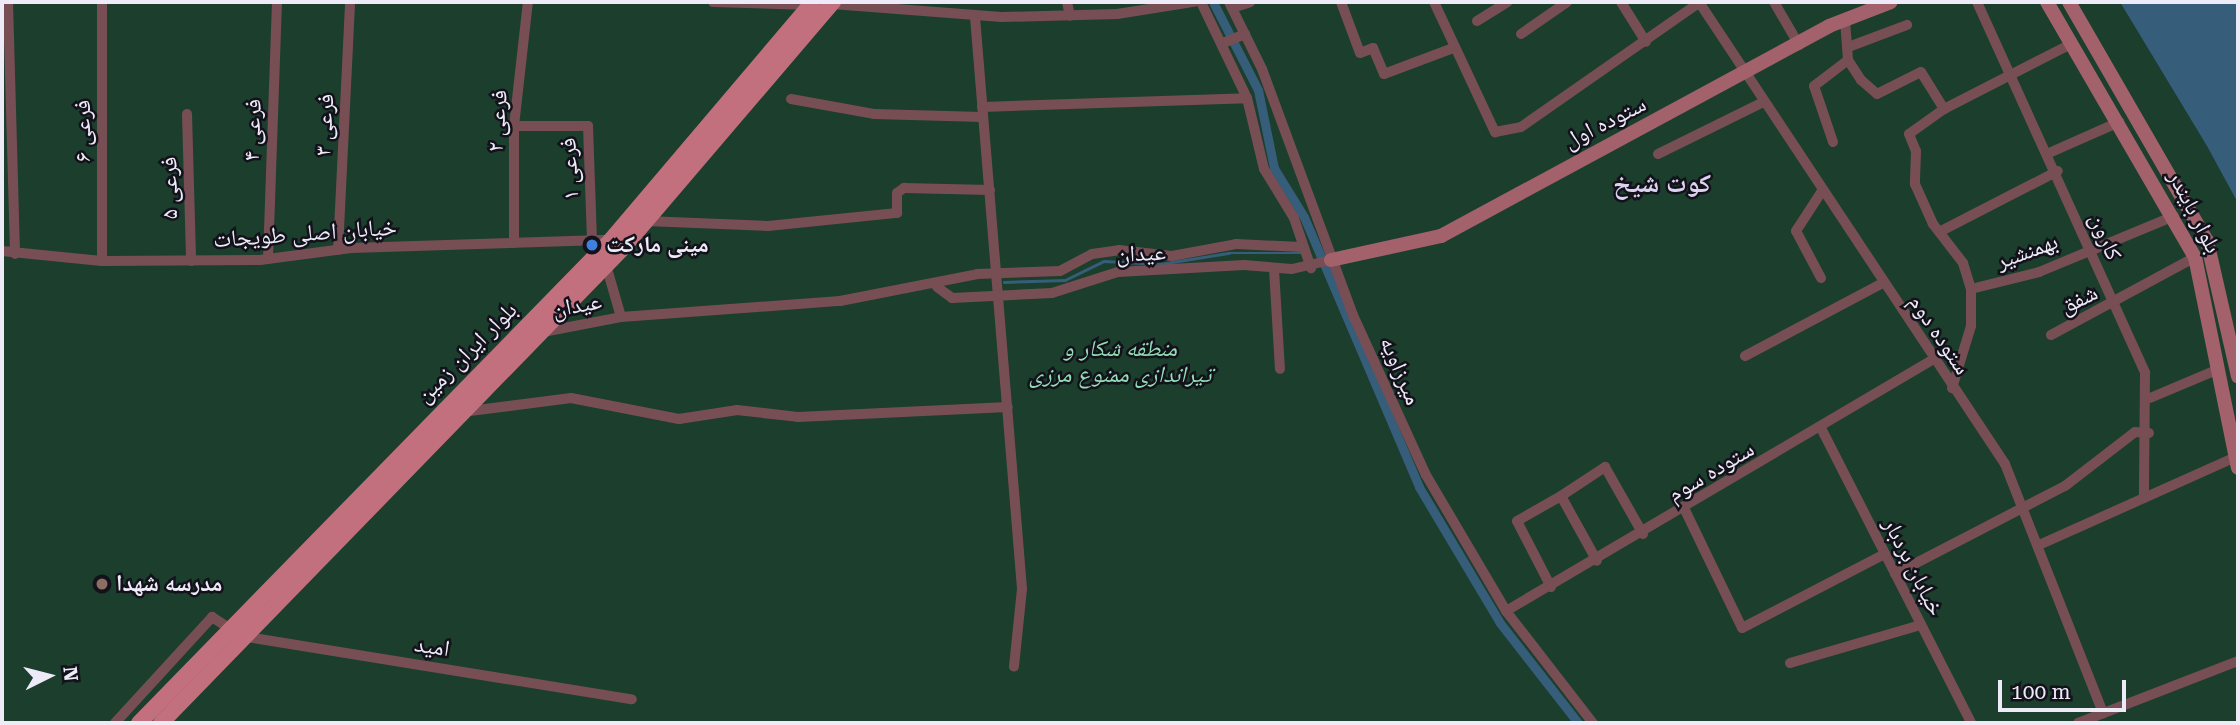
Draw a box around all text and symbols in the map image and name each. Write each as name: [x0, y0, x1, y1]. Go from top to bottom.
street label: فرعی ۲: [482, 89, 514, 153]
street label: ستوده اول: [1559, 91, 1651, 155]
street label: فرعی ۳: [310, 93, 340, 157]
street label: فرعی ۴: [238, 98, 268, 162]
street label: فرعی ۶: [69, 100, 97, 162]
street label: فرعی ۱: [555, 137, 585, 201]
street label: فرعی ۵: [156, 157, 184, 219]
street label: بلوار بایندر: [2161, 166, 2227, 258]
district label: کوت شیخ: [1613, 168, 1711, 200]
street label: کارون: [2083, 209, 2127, 265]
street label: خیابان اصلی طویجات: [212, 214, 398, 254]
street label: بهمنشیر: [1992, 228, 2062, 276]
place label: مینی مارکت: [606, 231, 709, 259]
marker: مینی مارکت: [584, 237, 600, 253]
street label: عیدان: [1116, 239, 1166, 269]
street label: شفق: [2056, 279, 2102, 321]
street label: عیدان: [550, 288, 604, 324]
street label: ستوده دوم: [1902, 290, 1976, 380]
street label: بلوار ایران زمین: [411, 297, 523, 409]
street label: میرزاویه: [1373, 333, 1427, 409]
park label: منطقه شکار و تیراندازی ممنوع مرزی: [1029, 335, 1211, 389]
street label: ستوده سوم: [1663, 435, 1759, 509]
street label: خیابان بردبار: [1877, 513, 1949, 621]
place label: مدرسه شهدا: [116, 570, 222, 598]
marker: مدرسه شهدا: [94, 576, 110, 592]
street label: امید: [412, 631, 452, 663]
north arrow: [14, 641, 84, 711]
text: N: [58, 665, 83, 682]
scale bar: [2002, 666, 2130, 710]
text: 100 m: [2011, 680, 2071, 704]

